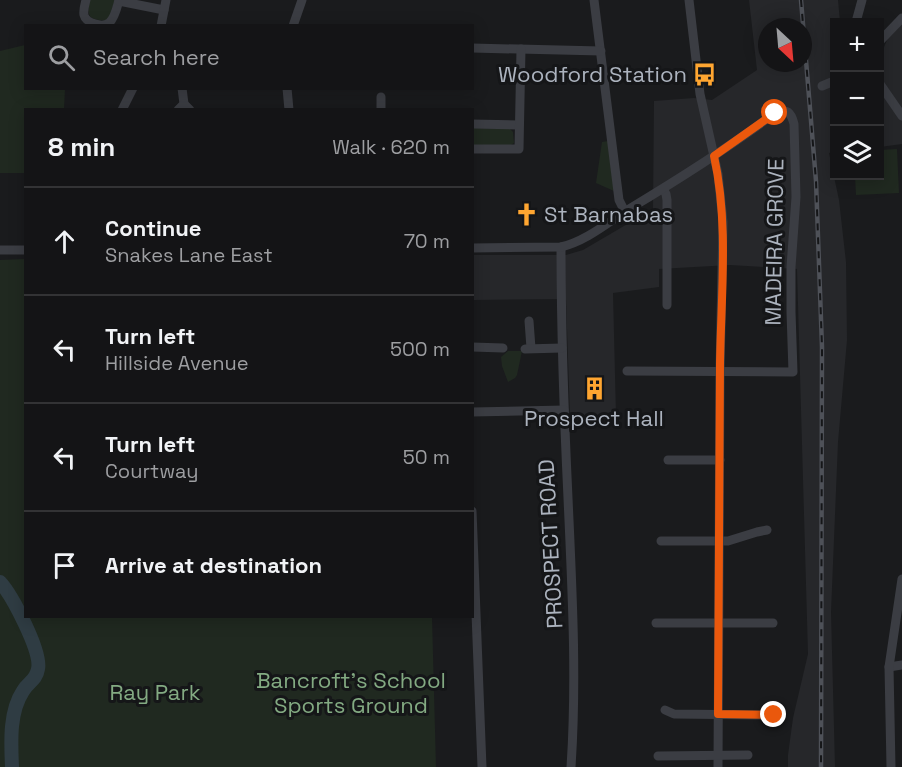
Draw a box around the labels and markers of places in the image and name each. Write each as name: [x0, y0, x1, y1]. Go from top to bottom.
place label: Woodford Station: [498, 60, 687, 88]
bus stop icon: Woodford Station: [692, 61, 718, 87]
place label: St Barnabas: [544, 200, 673, 228]
church icon: St Barnabas: [513, 201, 539, 227]
building icon: Prospect Hall: [581, 376, 607, 402]
place label: Prospect Hall: [524, 404, 664, 432]

